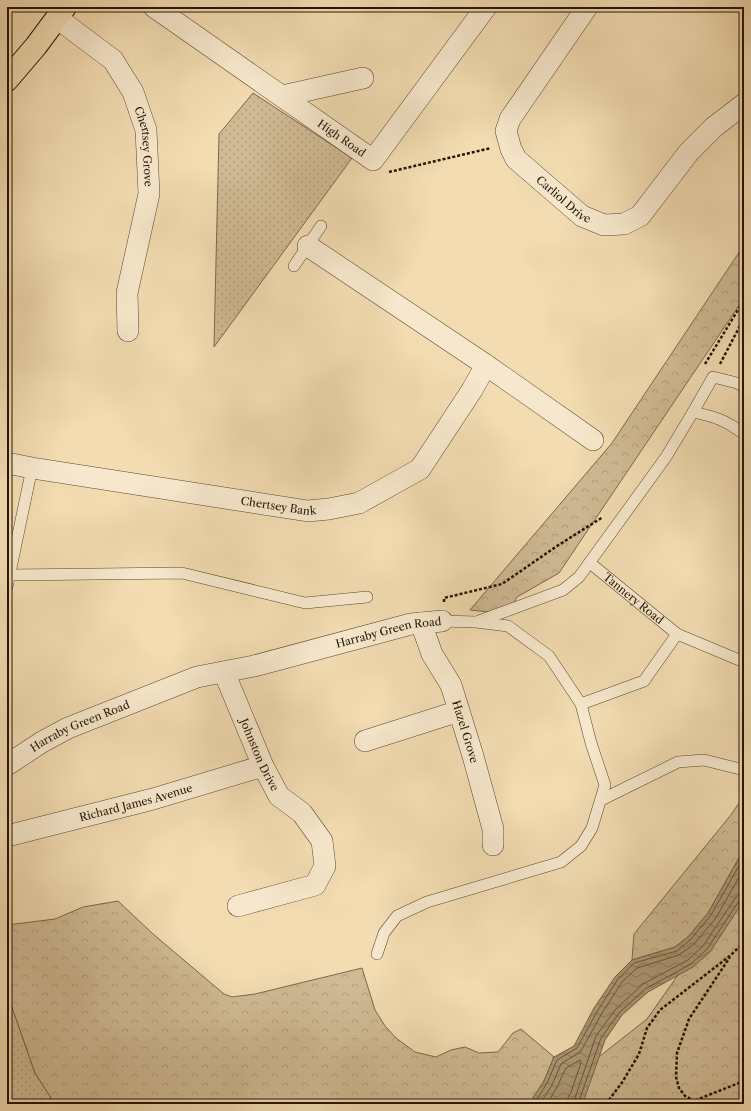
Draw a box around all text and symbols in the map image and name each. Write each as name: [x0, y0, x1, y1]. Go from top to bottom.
street label: Chertsey Grove: [131, 105, 156, 187]
street label: High Road: [315, 116, 369, 160]
street label: Carliol Drive: [533, 173, 593, 226]
street label: Chertsey Bank: [240, 494, 318, 518]
street label: Tannery Road: [600, 570, 667, 627]
street label: Harraby Green Road: [334, 614, 442, 651]
street label: Harraby Green Road: [27, 697, 132, 755]
street label: Hazel Grove: [449, 699, 482, 764]
street label: Johnston Drive: [236, 715, 282, 793]
street label: Richard James Avenue: [78, 781, 194, 824]

